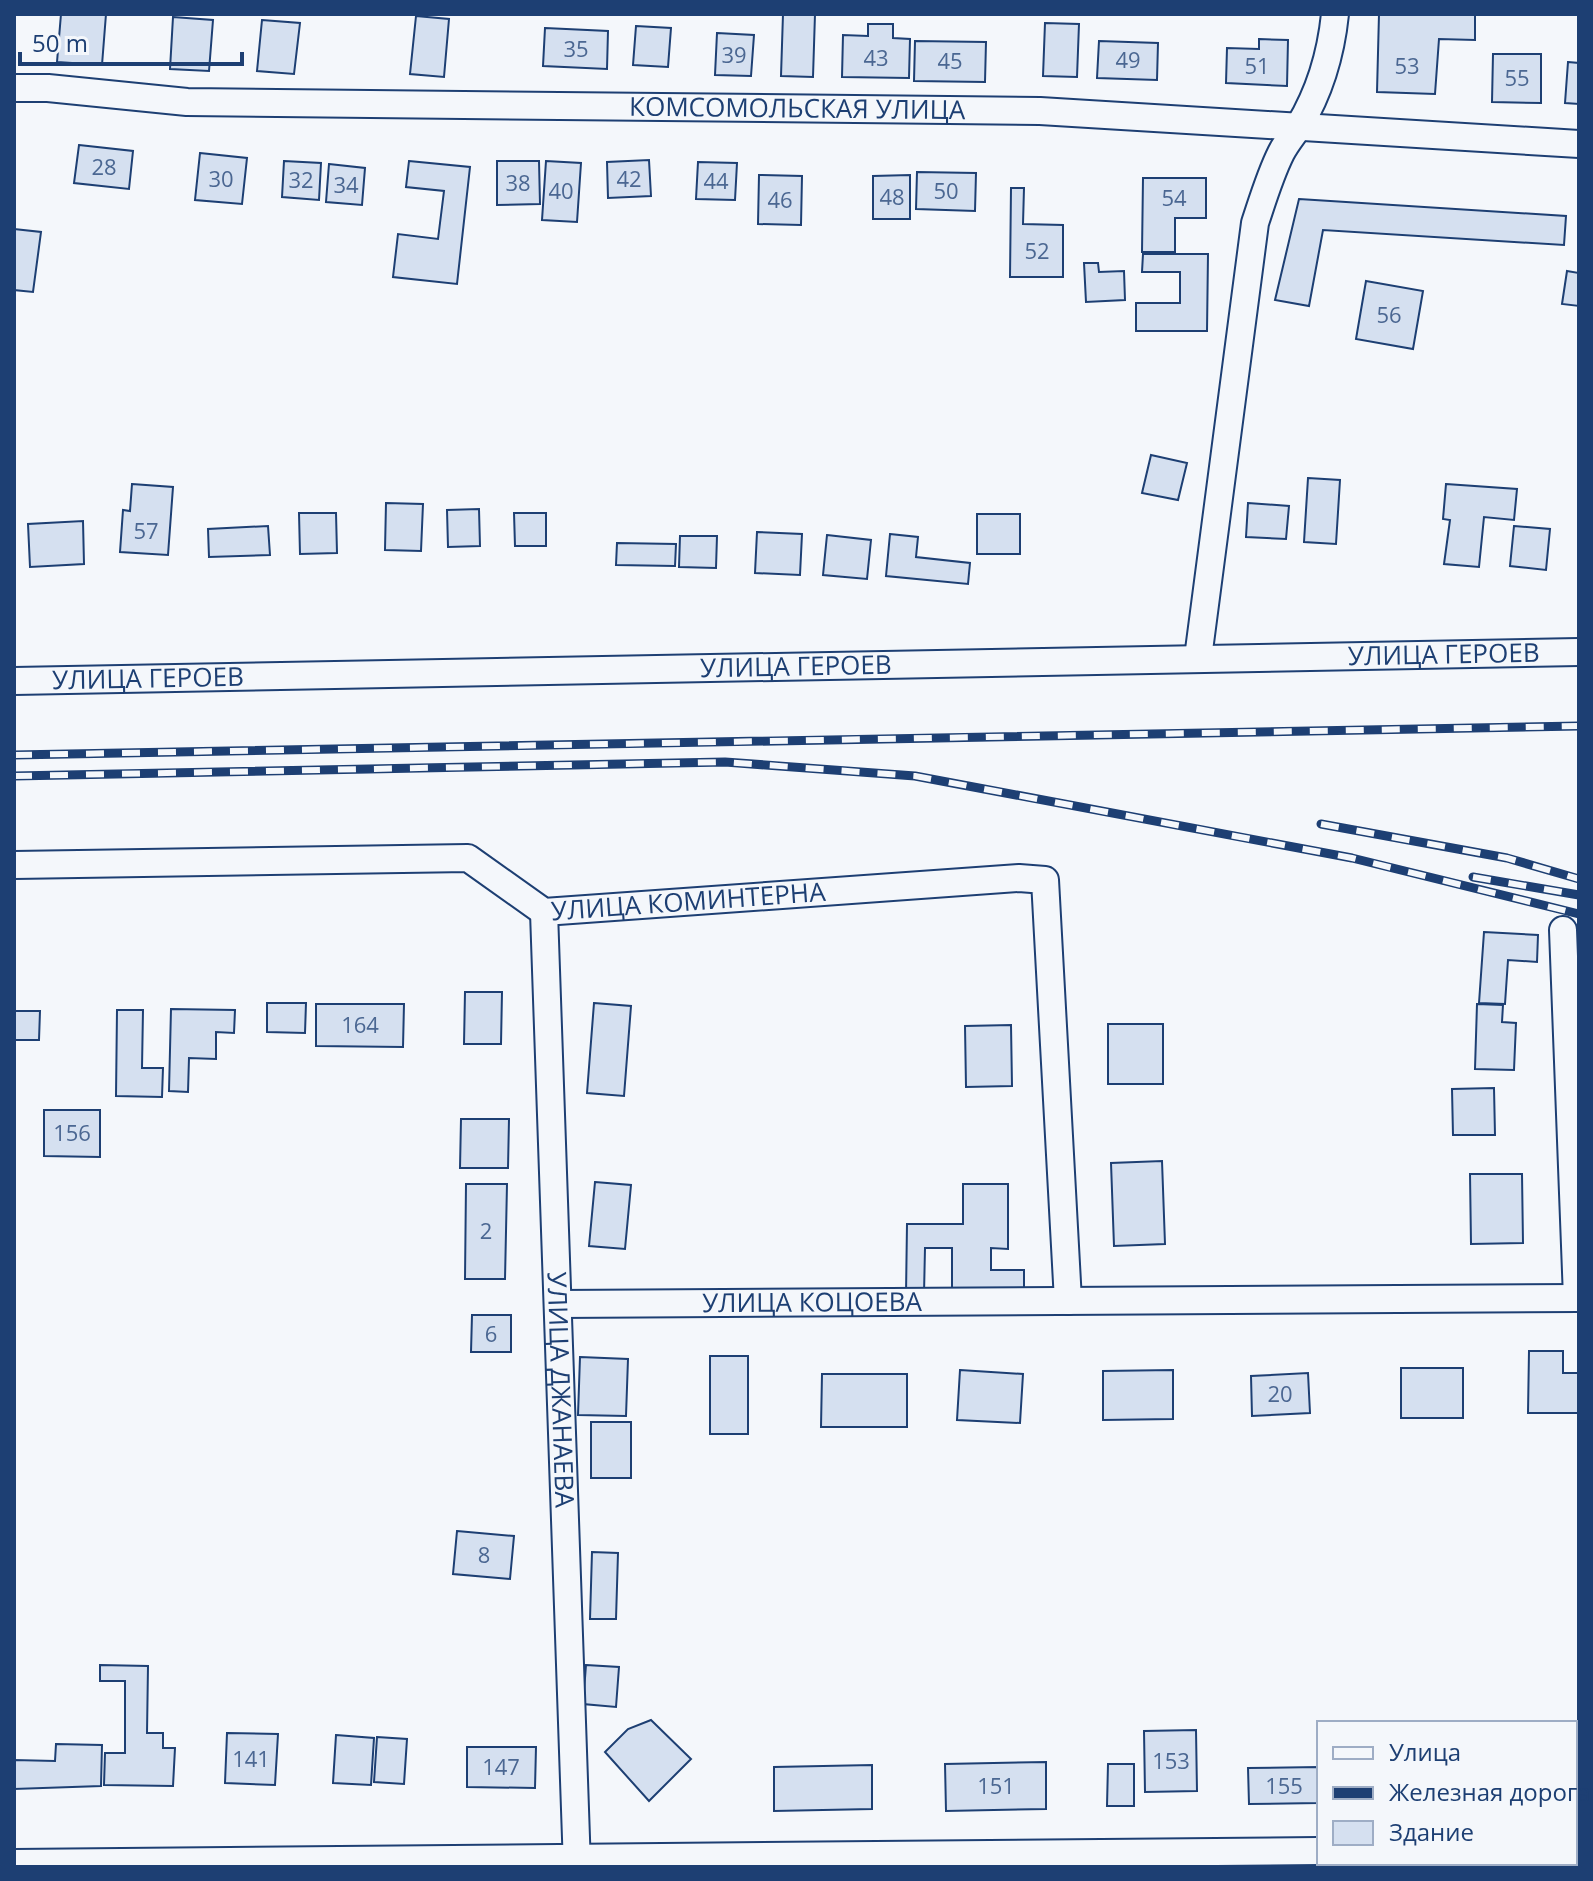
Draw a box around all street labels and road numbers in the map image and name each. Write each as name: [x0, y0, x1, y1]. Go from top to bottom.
street label: КОМСОМОЛЬСКАЯ УЛИЦА: [629, 88, 966, 127]
street label: УЛИЦА ГЕРОЕВ: [1348, 634, 1540, 673]
street label: УЛИЦА ГЕРОЕВ: [700, 646, 892, 685]
street label: УЛИЦА ГЕРОЕВ: [52, 658, 244, 697]
street label: УЛИЦА КОМИНТЕРНА: [550, 873, 827, 928]
street label: УЛИЦА ДЖАНАЕВА: [539, 1271, 584, 1509]
street label: УЛИЦА КОЦОЕВА: [702, 1283, 922, 1320]

